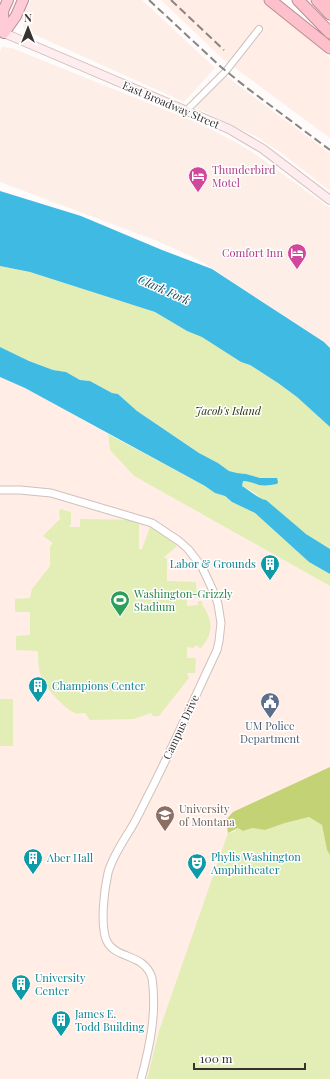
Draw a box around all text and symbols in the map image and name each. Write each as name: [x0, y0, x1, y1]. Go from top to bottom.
north arrow: [8, 8, 48, 48]
text: N: [24, 10, 32, 25]
street label: East Broadway Street: [120, 77, 222, 132]
place label: Thunderbird Motel: [212, 162, 276, 190]
hotel icon: Thunderbird Motel: [187, 165, 209, 193]
hotel icon: Comfort Inn: [286, 242, 308, 270]
place label: Comfort Inn: [222, 245, 283, 260]
water label: Clark Fork: [136, 271, 193, 308]
park label: Jacob's Island: [195, 403, 262, 418]
building icon: Labor & Grounds: [259, 553, 281, 581]
place label: Labor & Grounds: [170, 556, 256, 571]
place label: Washington-Grizzly Stadium: [133, 586, 233, 614]
sports icon: Washington-Grizzly Stadium: [109, 589, 131, 617]
building icon: Champions Center: [27, 675, 49, 703]
place label: Champions Center: [52, 678, 145, 693]
street label: Campus Drive: [159, 691, 202, 762]
public building icon: UM Police Department: [259, 691, 281, 719]
place label: UM Police Department: [240, 718, 300, 746]
place label: University of Montana: [179, 801, 235, 829]
school or university icon: University of Montana: [154, 804, 176, 832]
building icon: Aber Hall: [22, 847, 44, 875]
place label: Phylis Washington Amphitheater: [210, 849, 301, 877]
place label: Aber Hall: [46, 850, 93, 865]
theatre icon: Phylis Washington Amphitheater: [186, 852, 208, 880]
place label: University Center: [35, 970, 86, 998]
building icon: University Center: [10, 973, 32, 1001]
place label: James E. Todd Building: [74, 1006, 144, 1034]
building icon: James E. Todd Building: [50, 1009, 72, 1037]
scale bar: [194, 1045, 305, 1071]
text: 100 m: [200, 1050, 233, 1066]

